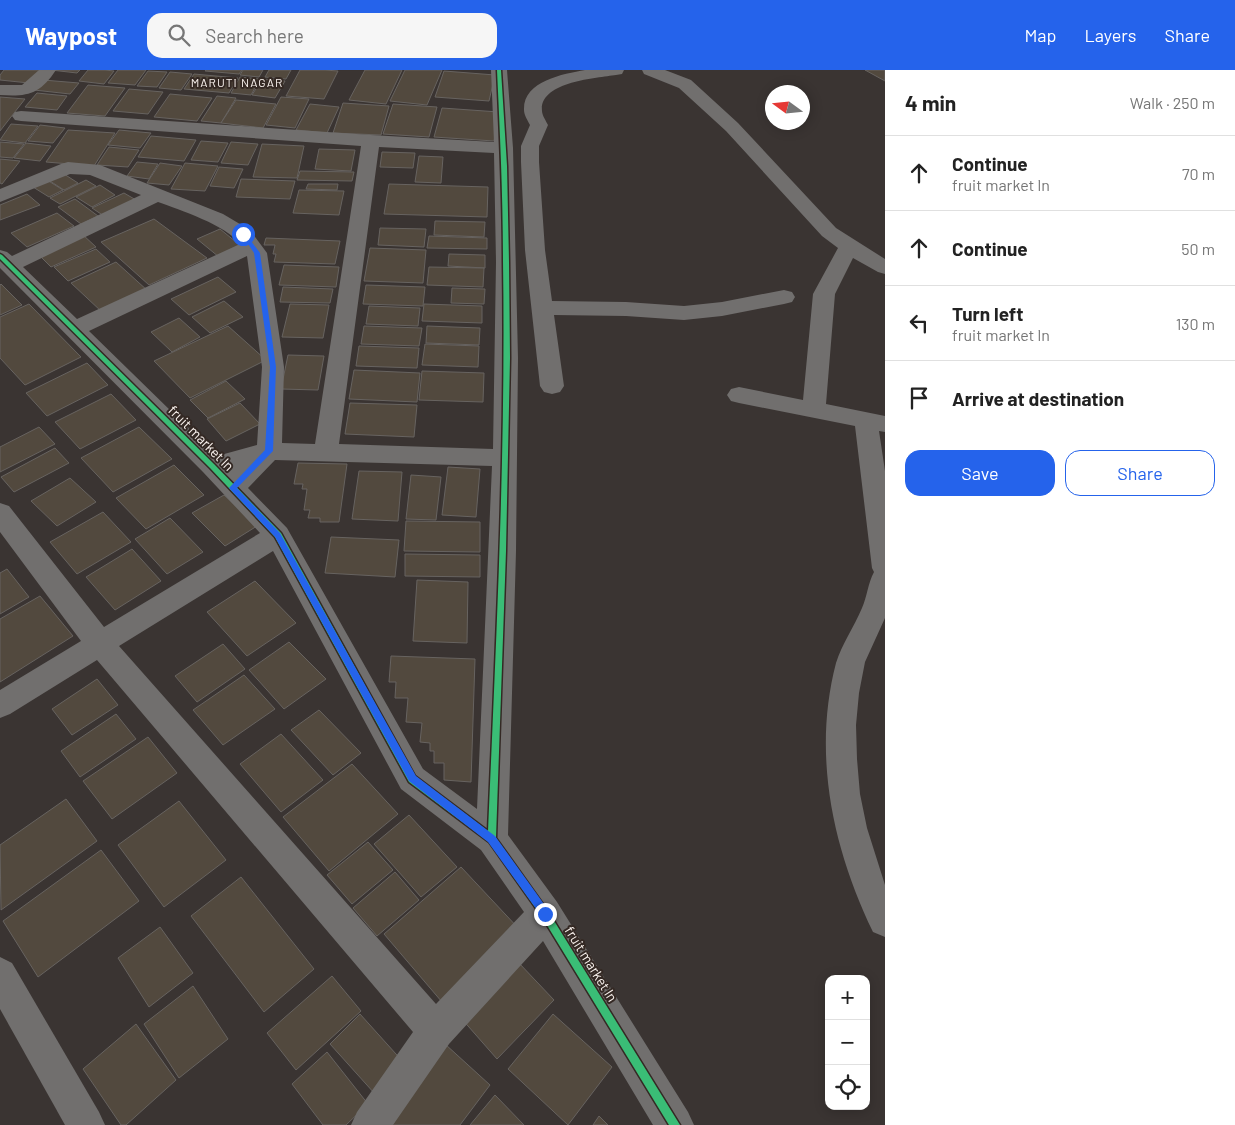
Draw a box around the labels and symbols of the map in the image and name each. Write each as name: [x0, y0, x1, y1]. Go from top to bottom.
district label: MARUTI NAGAR: [191, 75, 283, 89]
north arrow: [765, 85, 810, 130]
route start: [232, 223, 255, 246]
street label: fruit market ln: [165, 401, 238, 474]
route end: [534, 903, 557, 926]
street label: fruit market ln: [562, 923, 621, 1005]

